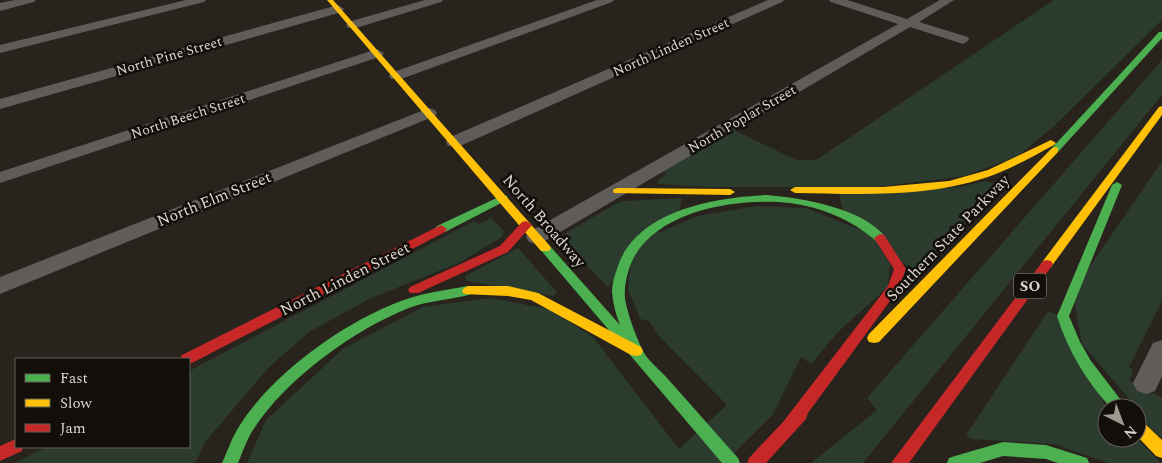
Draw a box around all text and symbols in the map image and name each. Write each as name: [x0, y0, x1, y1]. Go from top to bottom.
street label: North Linden Street: [610, 12, 733, 82]
street label: North Pine Street: [114, 31, 225, 81]
street label: North Poplar Street: [684, 79, 800, 159]
street label: North Beech Street: [128, 88, 248, 144]
street label: North Elm Street: [153, 165, 275, 233]
street label: Southern State Parkway: [881, 168, 1016, 307]
street label: North Broadway: [497, 169, 592, 274]
street label: North Linden Street: [276, 236, 415, 322]
road number: SO: [1014, 274, 1046, 298]
legend: [15, 358, 190, 448]
text: Fast: [60, 367, 88, 390]
text: Slow: [60, 392, 92, 415]
north arrow: [1097, 398, 1147, 448]
text: Jam: [60, 417, 86, 440]
text: N: [1119, 421, 1142, 444]

